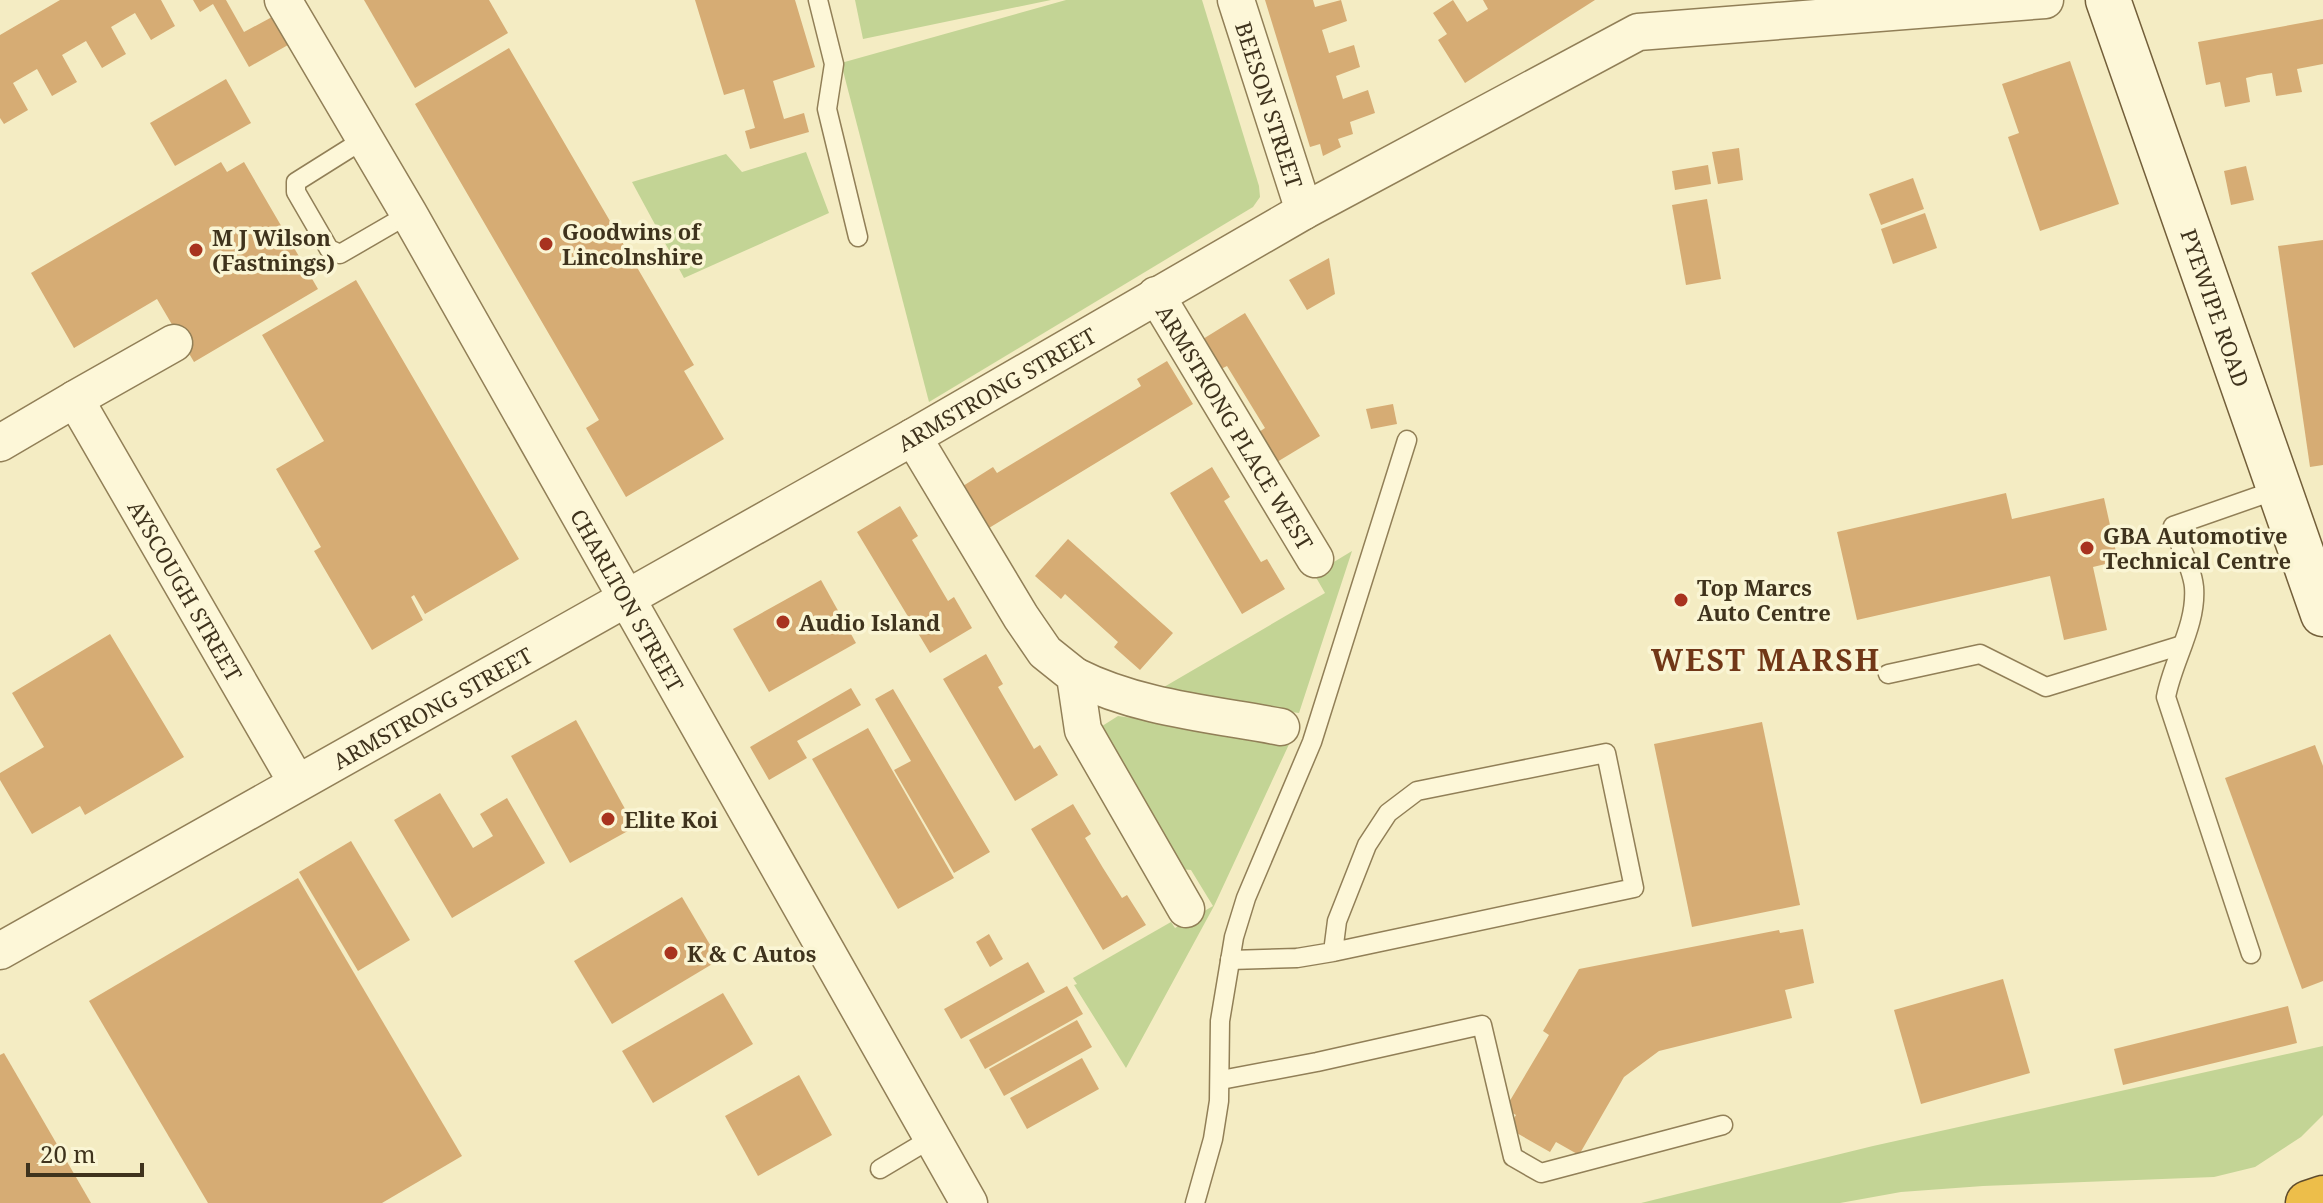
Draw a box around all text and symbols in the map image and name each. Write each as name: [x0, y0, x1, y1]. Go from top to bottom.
street label: BEESON STREET: [1229, 18, 1311, 192]
place label: Goodwins of Lincolnshire: [562, 216, 703, 271]
place label: M J Wilson (Fastnings): [212, 222, 335, 277]
street label: PYEWIPE ROAD: [2174, 225, 2257, 391]
marker: Goodwins of Lincolnshire: [537, 235, 555, 253]
marker: M J Wilson (Fastnings): [187, 241, 205, 259]
street label: ARMSTRONG PLACE WEST: [1150, 299, 1321, 555]
street label: ARMSTRONG STREET: [892, 319, 1102, 458]
street label: AYSCOUGH STREET: [122, 494, 250, 687]
street label: CHARLTON STREET: [564, 503, 692, 697]
place label: GBA Automotive Technical Centre: [2103, 520, 2291, 575]
marker: GBA Automotive Technical Centre: [2078, 539, 2096, 557]
place label: Top Marcs Auto Centre: [1697, 572, 1831, 627]
marker: Top Marcs Auto Centre: [1672, 591, 1690, 609]
place label: Audio Island: [799, 607, 940, 637]
marker: Audio Island: [774, 613, 792, 631]
street label: ARMSTRONG STREET: [327, 639, 538, 776]
district label: WEST MARSH: [1651, 639, 1881, 680]
place label: Elite Koi: [624, 804, 718, 834]
marker: Elite Koi: [599, 810, 617, 828]
place label: K & C Autos: [687, 938, 816, 968]
marker: K & C Autos: [662, 944, 680, 962]
scale bar: [28, 1127, 142, 1177]
text: 20 m: [40, 1137, 96, 1170]

